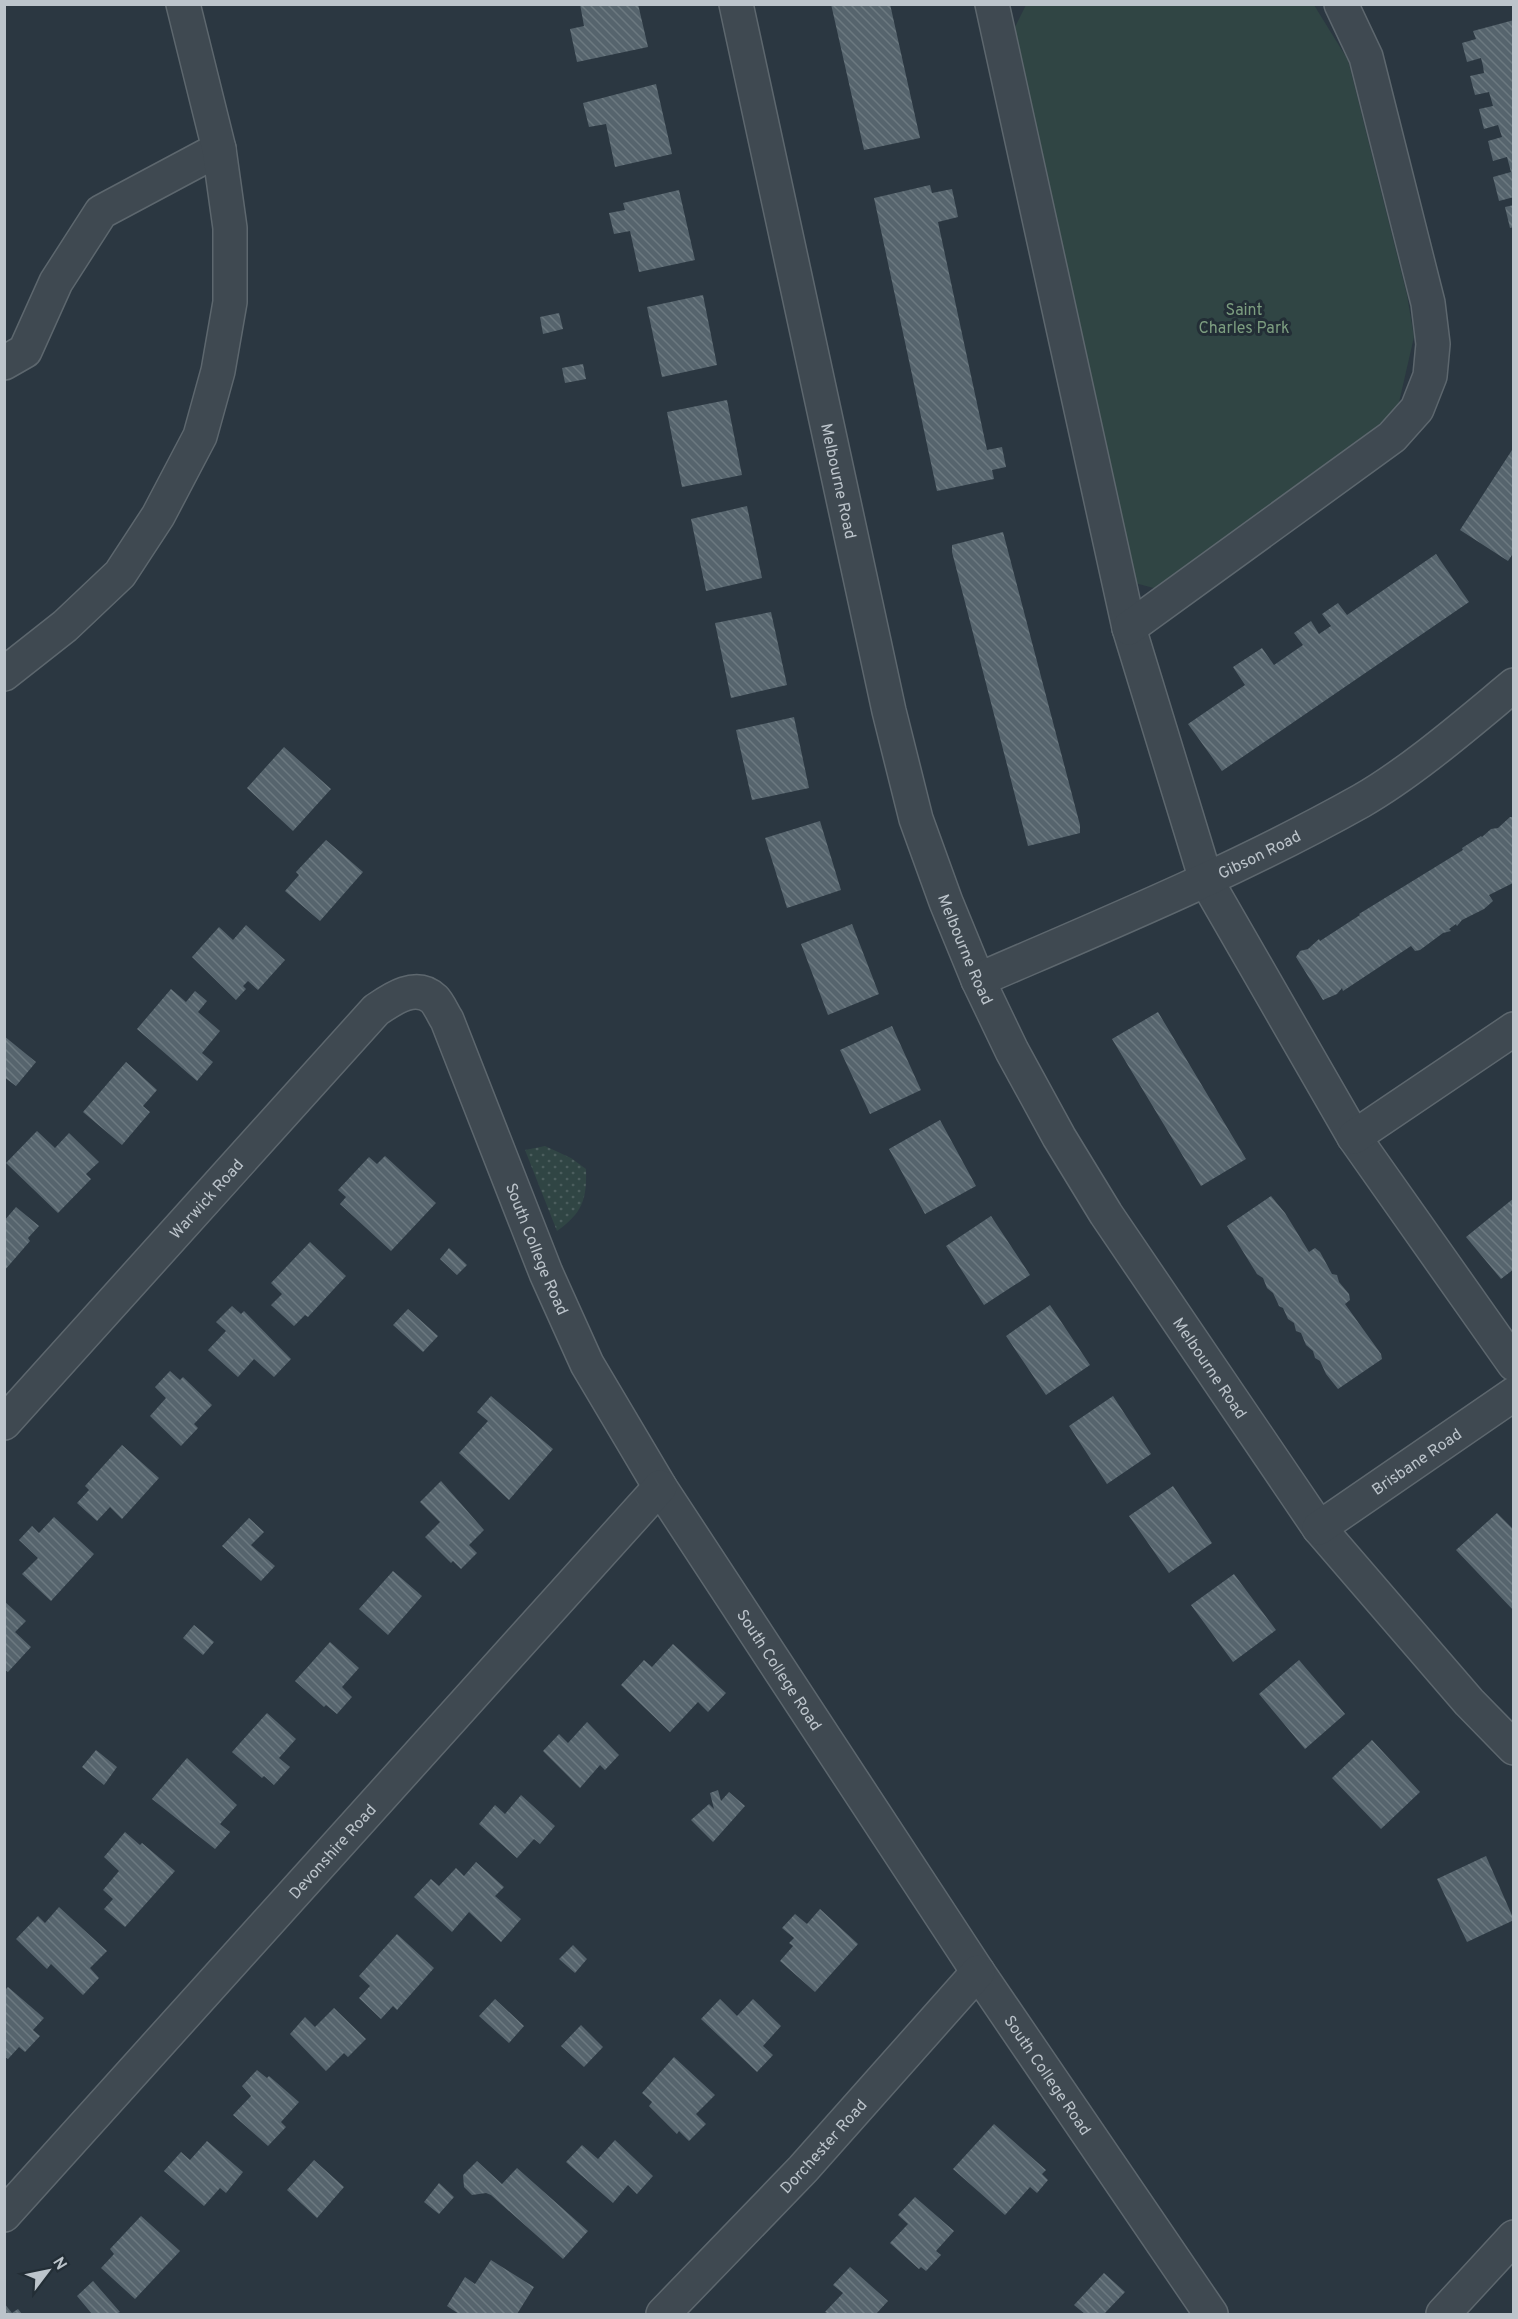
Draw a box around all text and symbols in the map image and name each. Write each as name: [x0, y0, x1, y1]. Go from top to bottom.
park label: Saint Charles Park: [1198, 301, 1290, 339]
street label: Melbourne Road: [815, 422, 860, 541]
street label: Gibson Road: [1215, 827, 1305, 885]
street label: Melbourne Road: [932, 892, 996, 1008]
street label: Warwick Road: [166, 1156, 249, 1244]
street label: South College Road: [500, 1181, 572, 1319]
street label: Melbourne Road: [1167, 1315, 1250, 1423]
street label: Brisbane Road: [1369, 1425, 1466, 1501]
street label: South College Road: [731, 1606, 825, 1735]
street label: Devonshire Road: [286, 1801, 381, 1904]
street label: South College Road: [999, 2012, 1094, 2140]
street label: Dorchester Road: [777, 2096, 872, 2199]
north arrow: [18, 2241, 78, 2301]
text: N: [47, 2254, 71, 2274]

